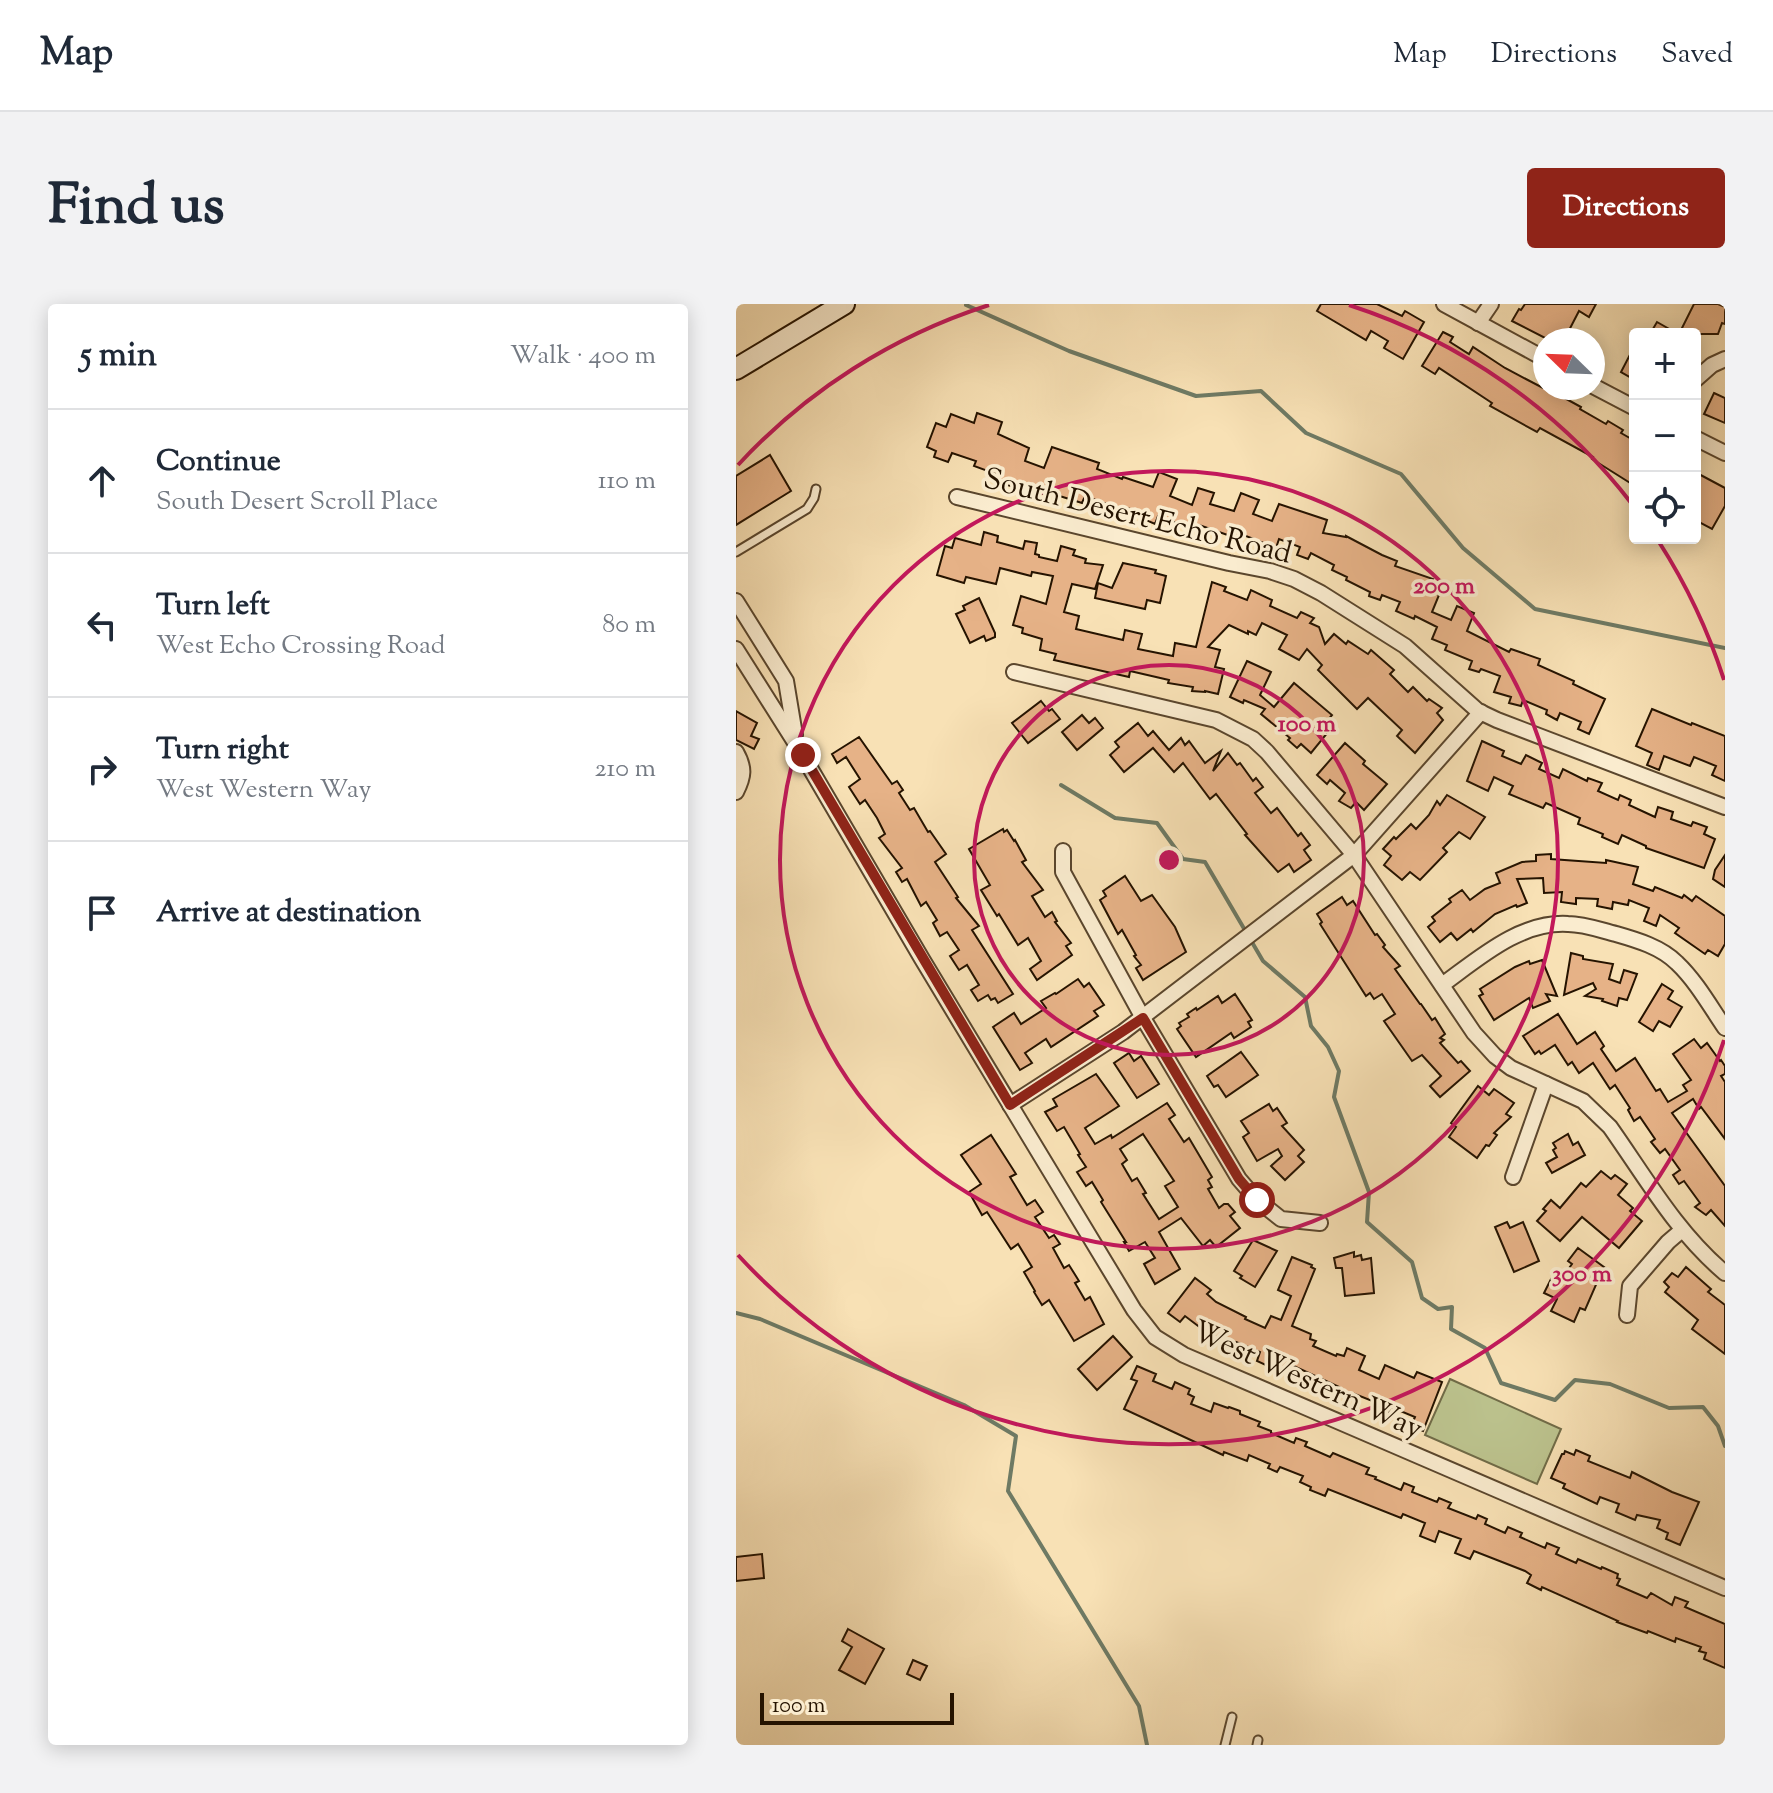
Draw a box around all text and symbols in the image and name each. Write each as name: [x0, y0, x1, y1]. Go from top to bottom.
text: Map: [40, 28, 113, 82]
text: Map: [1393, 35, 1447, 75]
text: Directions: [1491, 35, 1617, 75]
text: Saved: [1661, 35, 1733, 75]
text: Find us: [48, 168, 224, 249]
button: Directions: [1527, 168, 1725, 248]
north arrow: [1533, 328, 1605, 400]
map controls: [1629, 328, 1701, 544]
button: +: [1629, 328, 1701, 400]
text: 5 min: [80, 332, 157, 381]
text: Walk · 400 m: [510, 338, 656, 375]
button: −: [1629, 400, 1701, 472]
text: Continue: [156, 441, 281, 484]
street label: South Desert Echo Road: [979, 458, 1296, 577]
icon: ahead: [80, 459, 124, 503]
text: 110 m: [598, 463, 656, 500]
button: locate: [1629, 472, 1701, 544]
text: South Desert Scroll Place: [156, 484, 438, 521]
text: 200 m: [1413, 570, 1475, 604]
text: Turn left: [156, 585, 270, 628]
icon: left: [80, 603, 124, 647]
text: 80 m: [602, 607, 656, 644]
text: West Echo Crossing Road: [156, 628, 445, 665]
text: 100 m: [1278, 708, 1336, 742]
text: Turn right: [156, 729, 289, 772]
route end: [785, 737, 821, 773]
icon: right: [80, 747, 124, 791]
text: 210 m: [594, 751, 656, 788]
text: West Western Way: [156, 772, 371, 809]
centre of rings: [1155, 846, 1183, 874]
icon: arrive: [80, 891, 124, 935]
text: Arrive at destination: [156, 892, 421, 935]
route start: [1239, 1182, 1275, 1218]
text: 300 m: [1552, 1258, 1612, 1292]
street label: West Western Way: [1185, 1311, 1429, 1451]
scale bar: [760, 1689, 954, 1725]
text: 100 m: [772, 1691, 825, 1723]

